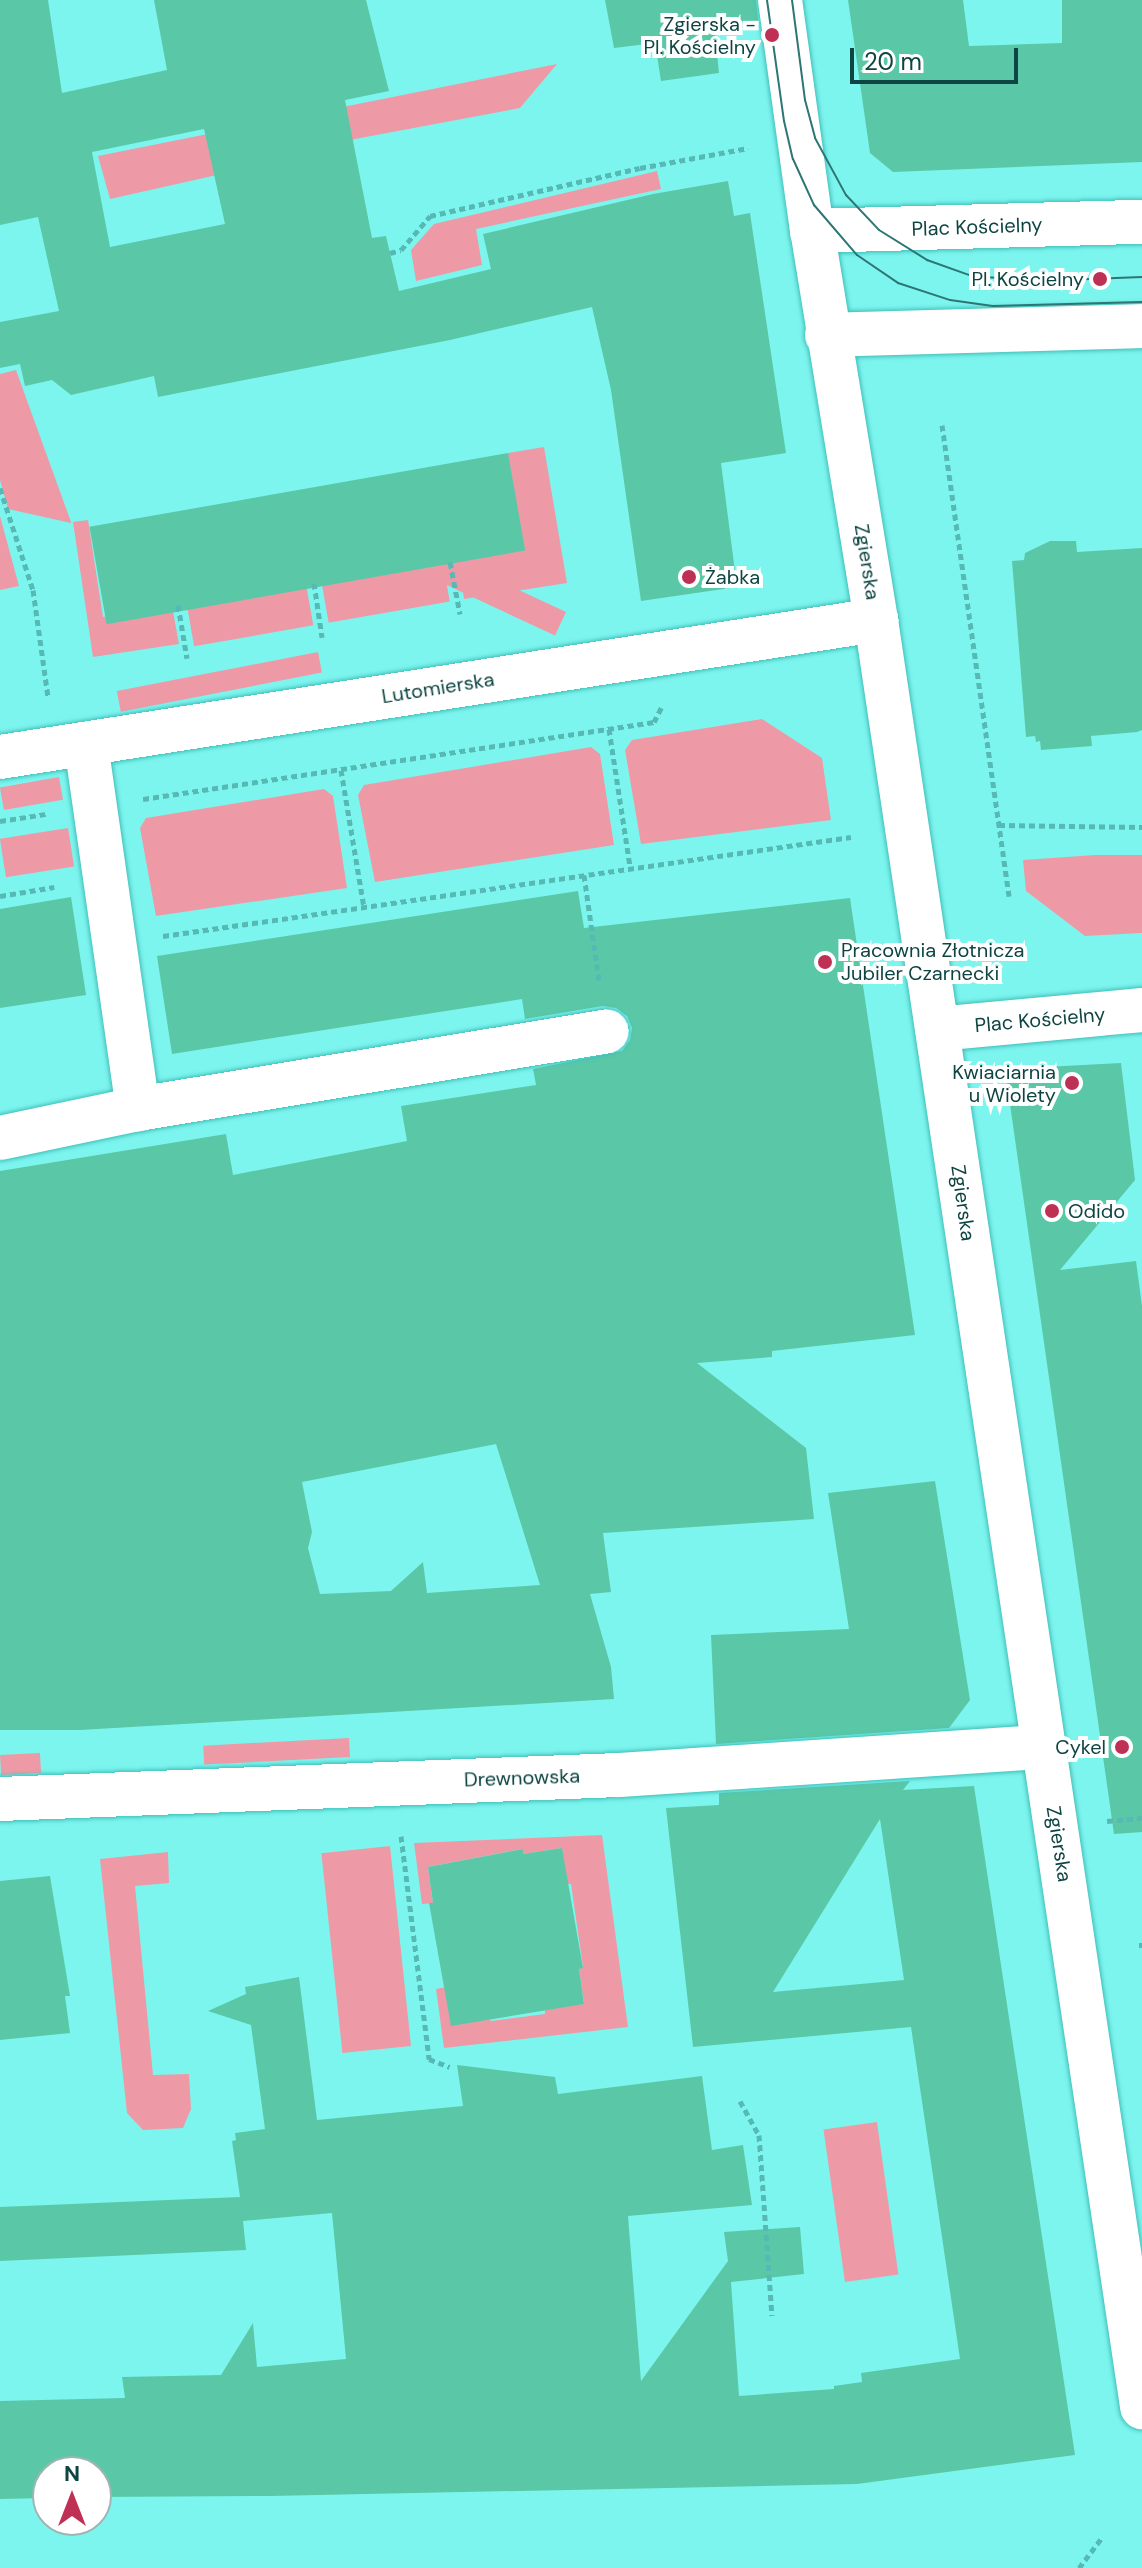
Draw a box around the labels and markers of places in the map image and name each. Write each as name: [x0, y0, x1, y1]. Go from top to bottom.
place label: Zgierska - Pl. Kościelny: [643, 12, 756, 59]
marker: Zgierska - Pl. Kościelny: [763, 26, 781, 44]
place label: Pl. Kościelny: [971, 267, 1084, 291]
marker: Pl. Kościelny: [1091, 270, 1109, 288]
place label: Żabka: [705, 565, 760, 589]
marker: Żabka: [680, 568, 698, 586]
place label: Pracownia Złotnicza Jubiler Czarnecki: [841, 938, 1024, 985]
marker: Pracownia Złotnicza Jubiler Czarnecki: [816, 953, 834, 971]
place label: Kwiaciarnia u Wiolety: [952, 1060, 1056, 1107]
marker: Kwiaciarnia u Wiolety: [1063, 1074, 1081, 1092]
place label: Odido: [1068, 1199, 1125, 1223]
marker: Odido: [1043, 1202, 1061, 1220]
place label: Cykel: [1055, 1735, 1106, 1759]
marker: Cykel: [1113, 1738, 1131, 1756]

